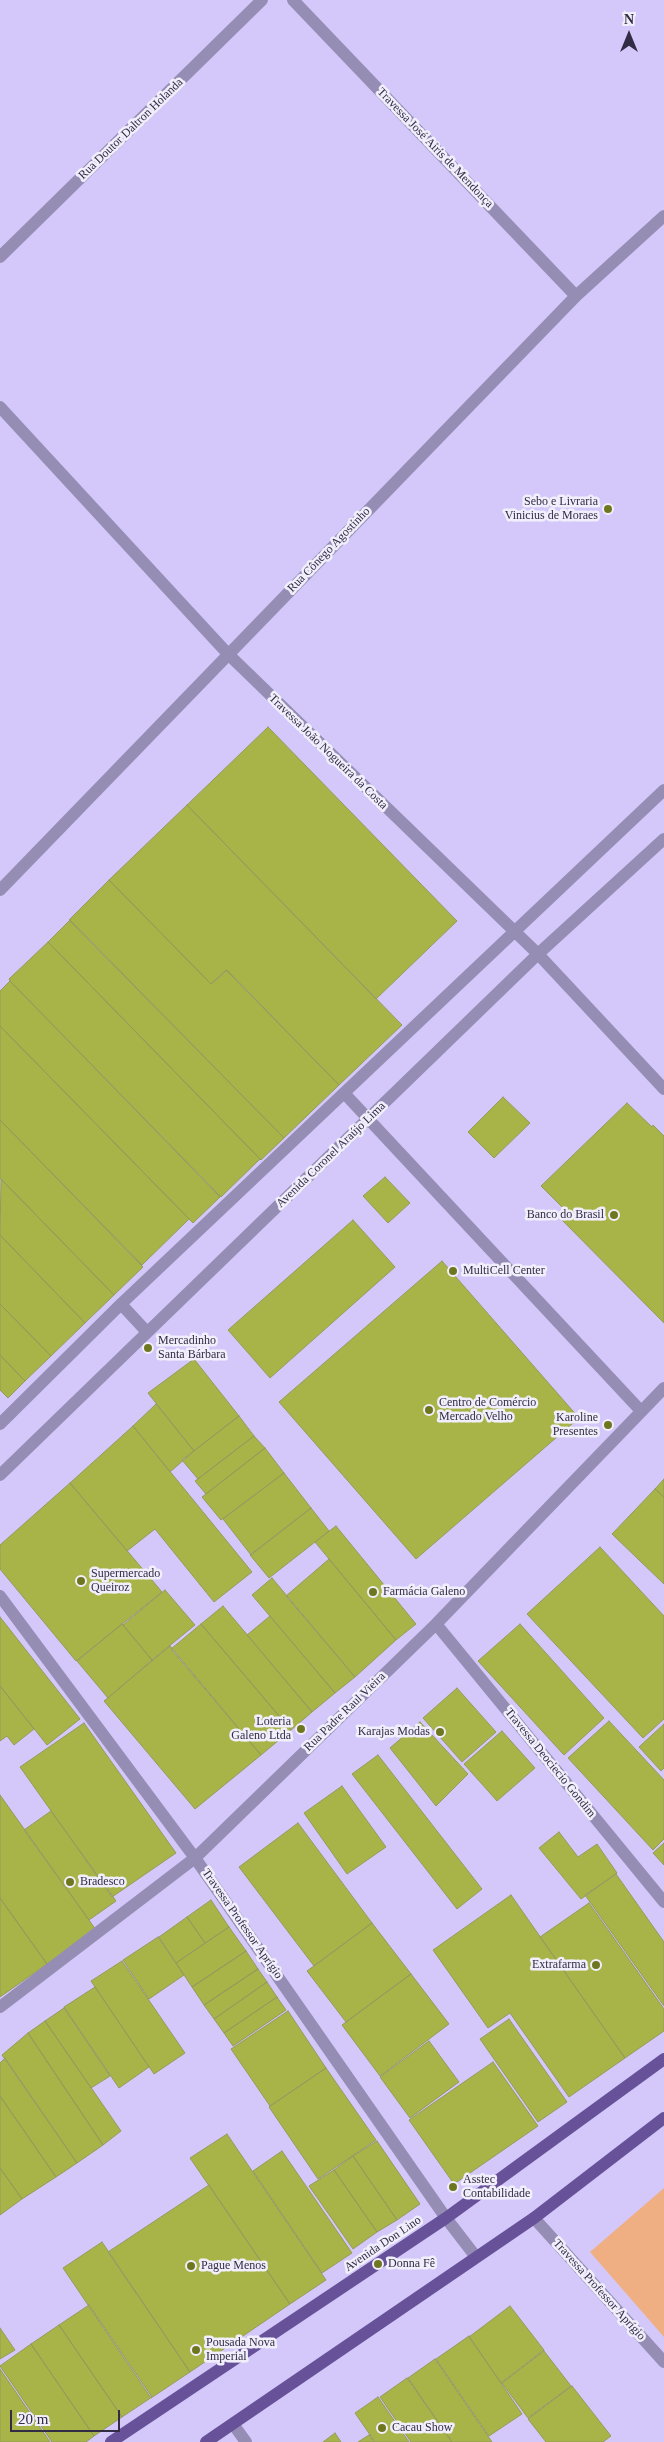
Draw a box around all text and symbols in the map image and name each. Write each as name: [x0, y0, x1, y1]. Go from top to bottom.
north arrow: [604, 10, 654, 60]
text: N: [624, 12, 634, 27]
street label: Rua Doutor Daltron Holanda: [76, 75, 186, 183]
street label: Travessa José Airis de Mendonça: [374, 85, 496, 211]
place label: Sebo e Livraria Vinicius de Moraes: [505, 495, 598, 523]
marker: Sebo e Livraria Vinicius de Moraes: [602, 503, 614, 515]
street label: Rua Cônego Agostinho: [285, 504, 373, 596]
street label: Travessa João Nogueira da Costa: [266, 691, 390, 813]
street label: Avenida Coronel Araújo Lima: [273, 1099, 389, 1211]
place label: Banco do Brasil: [527, 1208, 604, 1222]
marker: Banco do Brasil: [608, 1209, 620, 1221]
place label: MultiCell Center: [463, 1264, 545, 1278]
marker: MultiCell Center: [447, 1265, 459, 1277]
place label: Mercadinho Santa Bárbara: [158, 1334, 226, 1362]
marker: Mercadinho Santa Bárbara: [142, 1342, 154, 1354]
place label: Centro de Comércio Mercado Velho: [439, 1396, 536, 1424]
marker: Centro de Comércio Mercado Velho: [423, 1404, 435, 1416]
place label: Karoline Presentes: [553, 1411, 598, 1439]
marker: Karoline Presentes: [602, 1419, 614, 1431]
place label: Supermercado Queiroz: [91, 1567, 160, 1595]
marker: Supermercado Queiroz: [75, 1575, 87, 1587]
place label: Farmácia Galeno: [383, 1585, 465, 1599]
marker: Farmácia Galeno: [367, 1586, 379, 1598]
street label: Rua Padre Raul Vieira: [301, 1669, 389, 1755]
street label: Travessa Deociecio Gondim: [502, 1706, 598, 1820]
place label: Loteria Galeno Ltda: [231, 1715, 291, 1743]
marker: Loteria Galeno Ltda: [295, 1723, 307, 1735]
place label: Karajas Modas: [358, 1725, 430, 1739]
marker: Karajas Modas: [434, 1726, 446, 1738]
street label: Travessa Professor Aprígio: [199, 1866, 285, 1982]
place label: Bradesco: [80, 1875, 125, 1889]
marker: Bradesco: [64, 1876, 76, 1888]
place label: Extrafarma: [532, 1958, 586, 1972]
marker: Extrafarma: [590, 1959, 602, 1971]
place label: Asstec Contabilidade: [463, 2173, 530, 2201]
marker: Asstec Contabilidade: [447, 2181, 459, 2193]
street label: Avenida Don Lino: [342, 2213, 424, 2275]
street label: Travessa Professor Aprígio: [550, 2237, 648, 2343]
place label: Donna Fê: [388, 2257, 435, 2271]
marker: Donna Fê: [372, 2258, 384, 2270]
place label: Pague Menos: [201, 2259, 266, 2273]
marker: Pague Menos: [185, 2260, 197, 2272]
place label: Pousada Nova Imperial: [206, 2336, 275, 2364]
marker: Pousada Nova Imperial: [190, 2344, 202, 2356]
scale bar: [12, 2400, 122, 2432]
text: 20 m: [18, 2411, 48, 2427]
place label: Cacau Show: [392, 2421, 452, 2435]
marker: Cacau Show: [376, 2422, 388, 2434]

